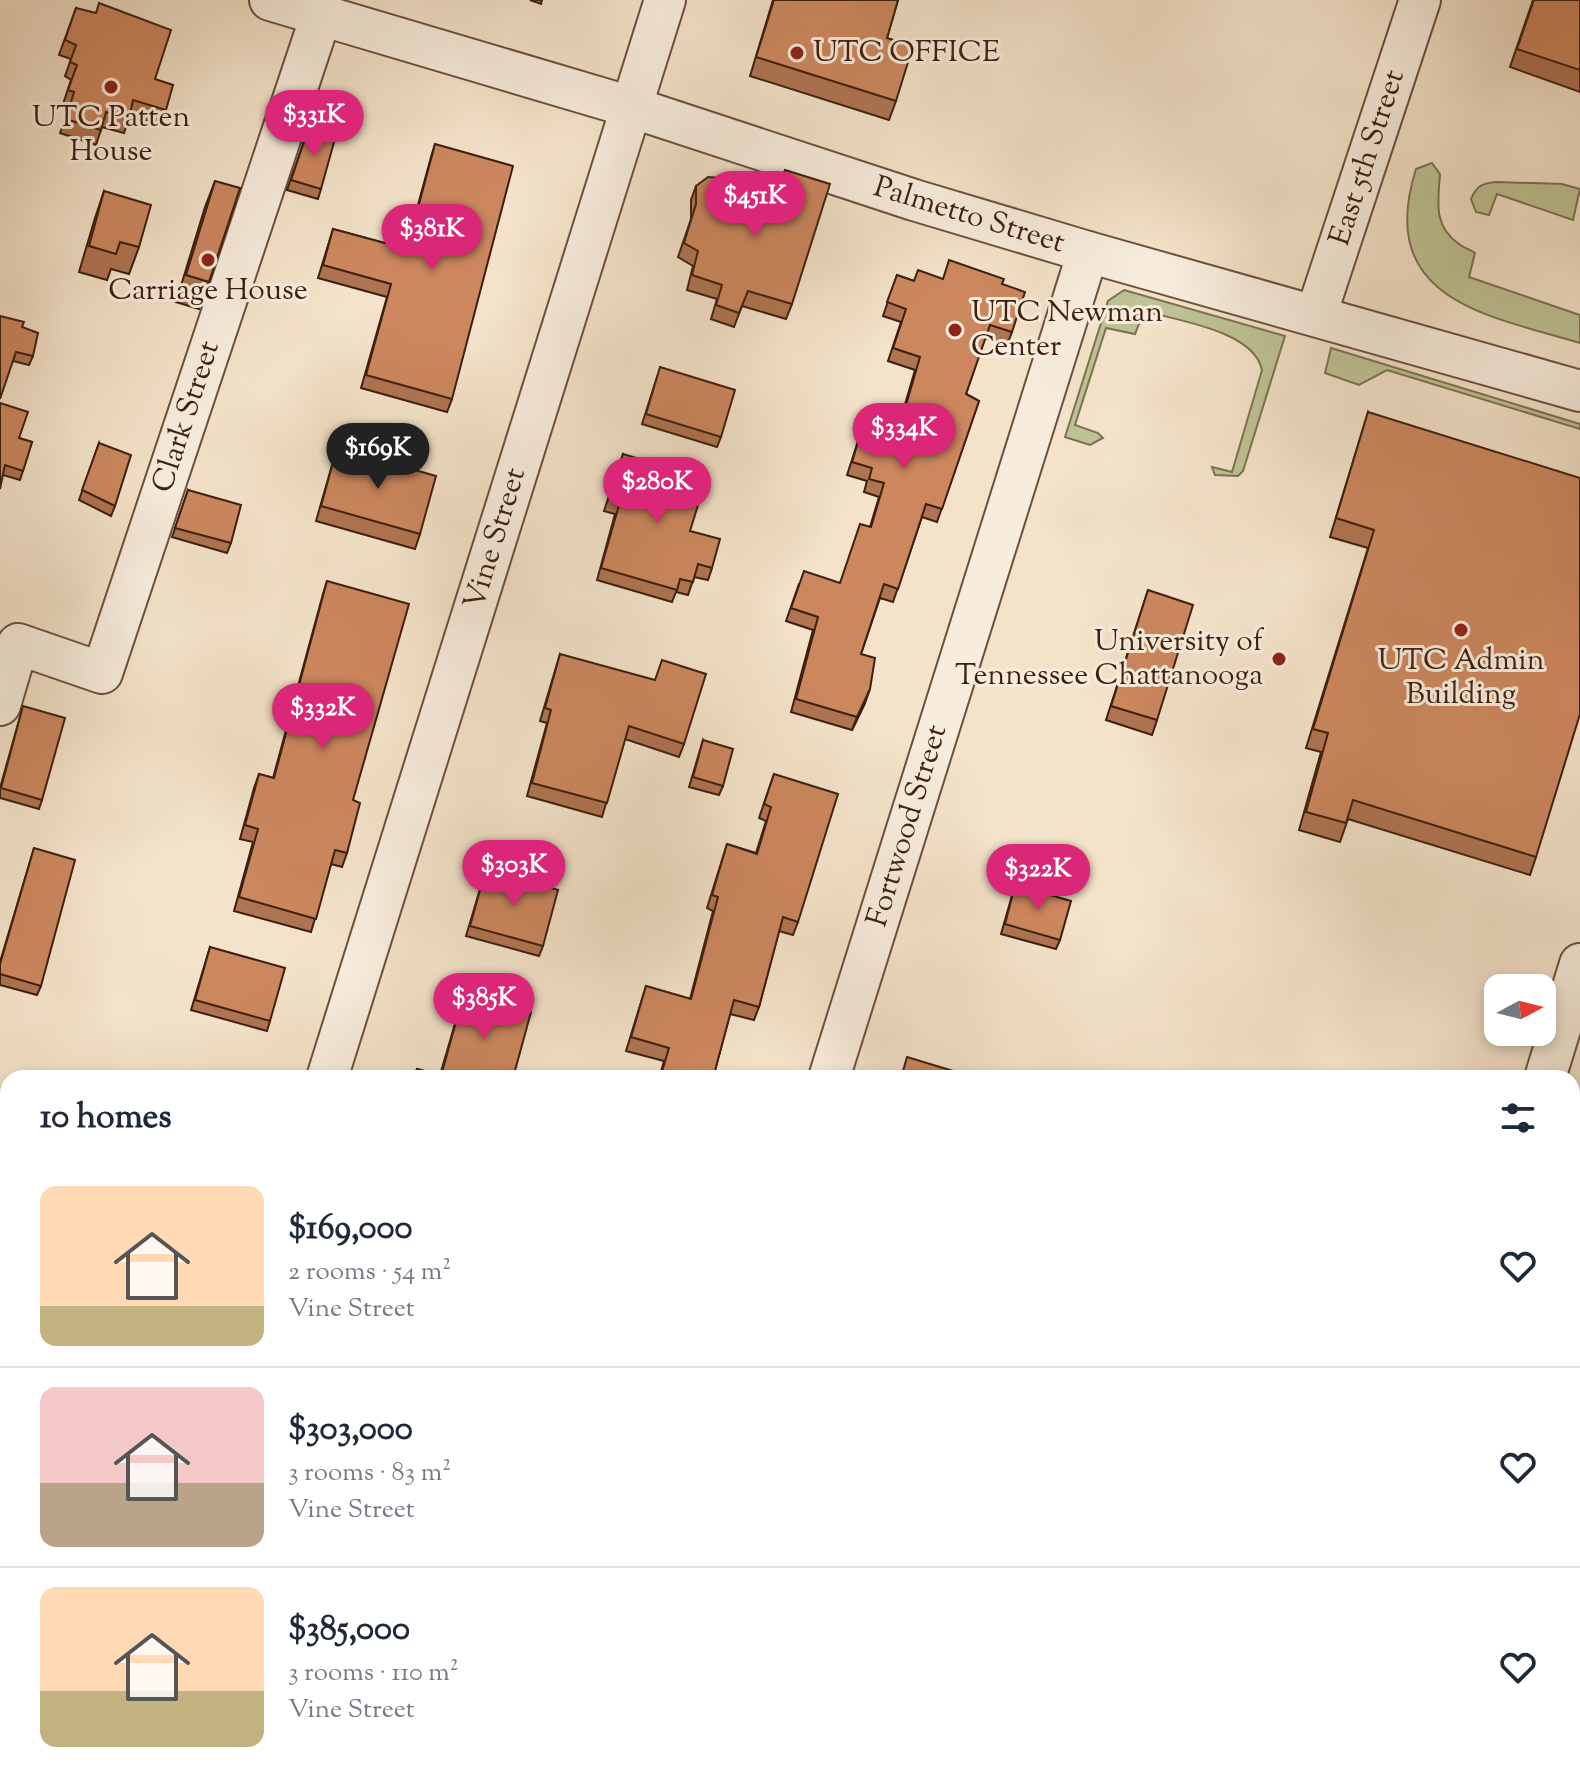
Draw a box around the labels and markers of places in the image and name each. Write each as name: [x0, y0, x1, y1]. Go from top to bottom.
place label: UTC OFFICE: [813, 32, 1000, 75]
marker: UTC OFFICE: [788, 44, 806, 62]
marker: UTC Patten House: [102, 78, 120, 96]
pin: $331K: [258, 90, 370, 158]
place label: UTC Patten House: [32, 97, 190, 174]
pin: $451K: [699, 171, 811, 239]
pin: $381K: [376, 204, 488, 272]
marker: Carriage House: [199, 251, 217, 269]
place label: Carriage House: [108, 270, 308, 313]
place label: UTC Newman Center: [971, 292, 1163, 369]
marker: UTC Newman Center: [946, 321, 964, 339]
pin: $334K: [848, 403, 960, 471]
pin: $169K: [322, 423, 434, 491]
pin: $280K: [601, 457, 713, 525]
place label: University of Tennessee Chattanooga: [955, 621, 1265, 698]
marker: UTC Admin Building: [1452, 621, 1470, 639]
place label: UTC Admin Building: [1377, 640, 1545, 717]
marker: University of Tennessee Chattanooga: [1270, 650, 1288, 668]
pin: $332K: [267, 683, 379, 751]
pin: $303K: [458, 840, 570, 908]
pin: $322K: [982, 844, 1094, 912]
pin: $385K: [428, 973, 540, 1041]

